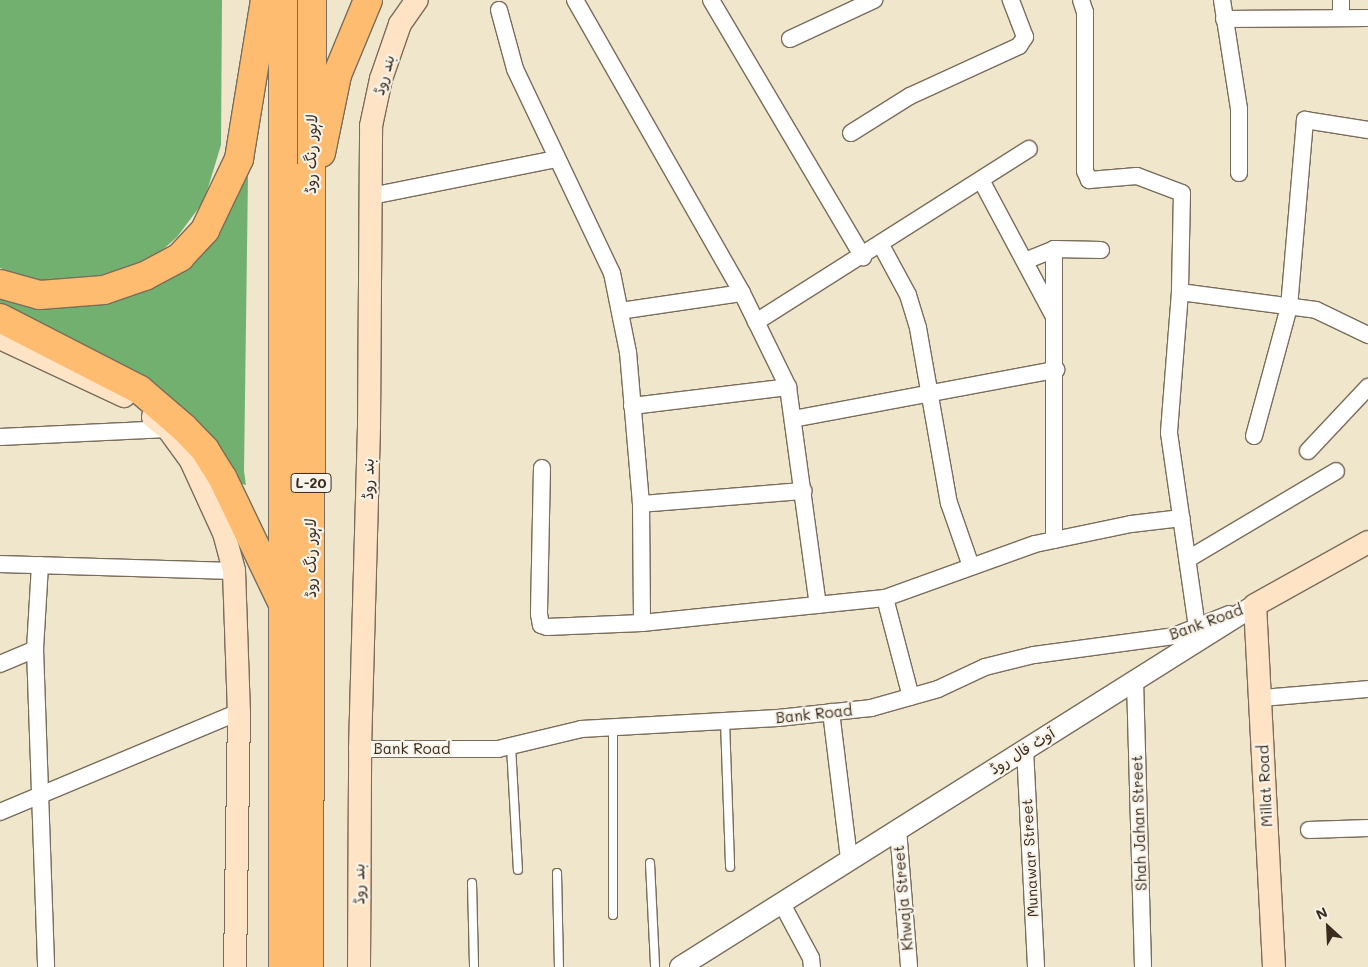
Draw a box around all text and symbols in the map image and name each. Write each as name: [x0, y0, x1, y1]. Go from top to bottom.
street label: بند روڈ: [370, 53, 398, 97]
street label: لاہور رنگ روڈ: [301, 114, 321, 194]
street label: بند روڈ: [359, 458, 377, 500]
road number: L-20: [290, 472, 332, 494]
street label: لاہور رنگ روڈ: [302, 518, 320, 598]
street label: Bank Road: [1167, 600, 1245, 644]
street label: Bank Road: [775, 701, 853, 727]
street label: آوٹ فال روڈ: [986, 724, 1058, 778]
street label: Bank Road: [373, 740, 451, 758]
street label: Millat Road: [1254, 744, 1276, 828]
street label: Shah Jahan Street: [1128, 755, 1150, 891]
street label: Munawar Street: [1018, 798, 1042, 918]
street label: Khwaja Street: [889, 845, 917, 951]
street label: بند روڈ: [350, 863, 368, 905]
north arrow: [1303, 902, 1353, 952]
text: N: [1313, 902, 1330, 924]

